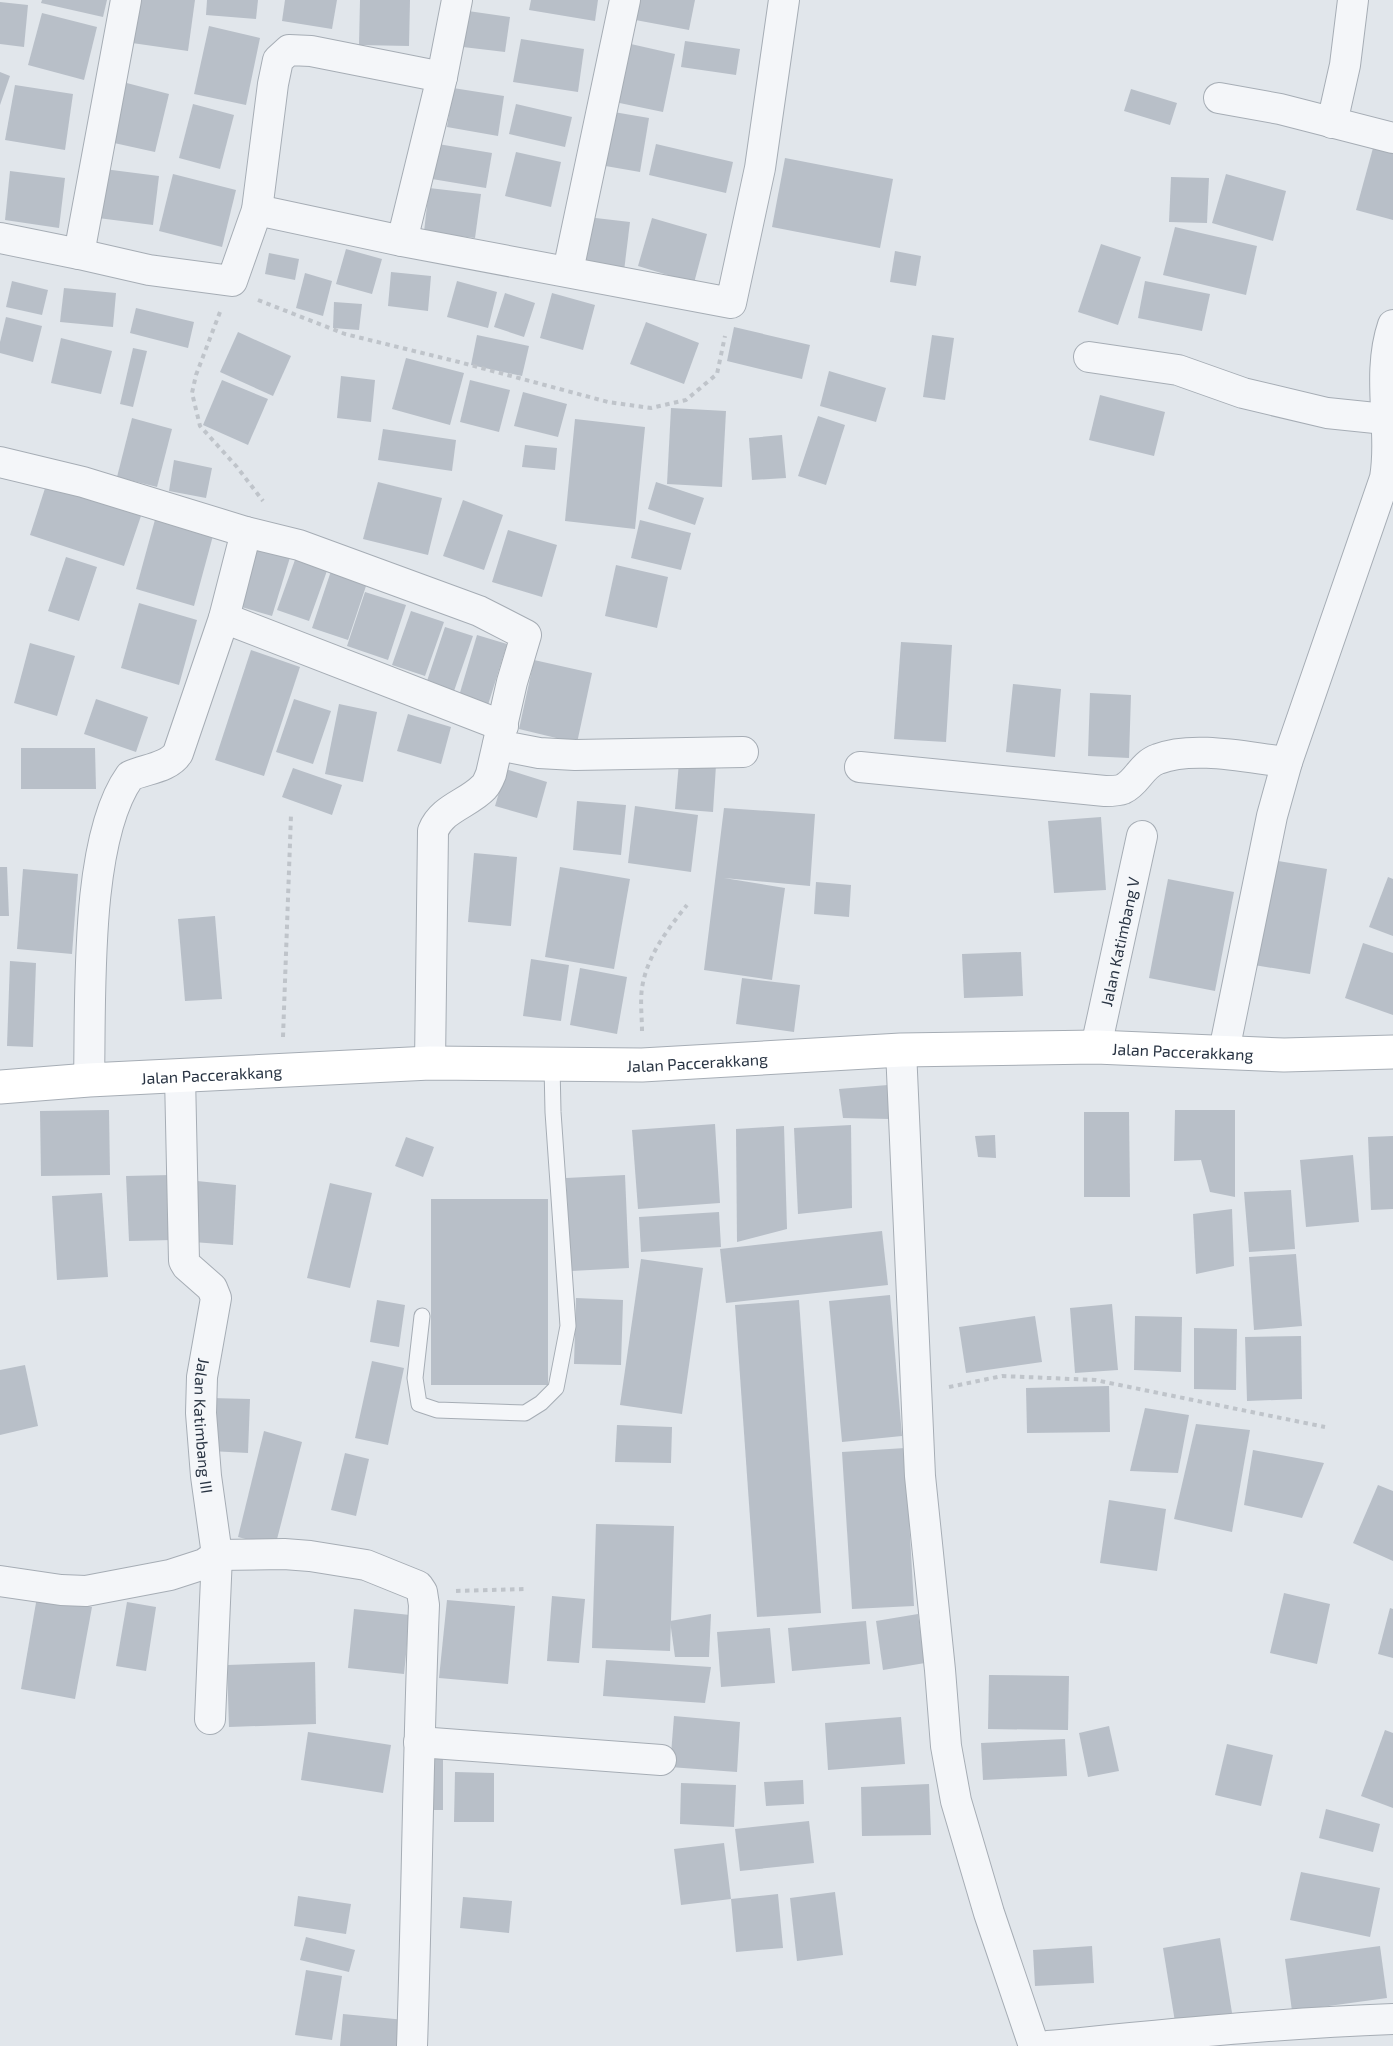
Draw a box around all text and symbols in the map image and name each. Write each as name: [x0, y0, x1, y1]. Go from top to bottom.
street label: Jalan Katimbang V: [1096, 875, 1142, 1008]
street label: Jalan Paccerakkang: [1112, 1038, 1254, 1063]
street label: Jalan Paccerakkang: [626, 1048, 768, 1075]
street label: Jalan Paccerakkang: [140, 1061, 283, 1087]
street label: Jalan Katimbang III: [191, 1357, 218, 1494]

